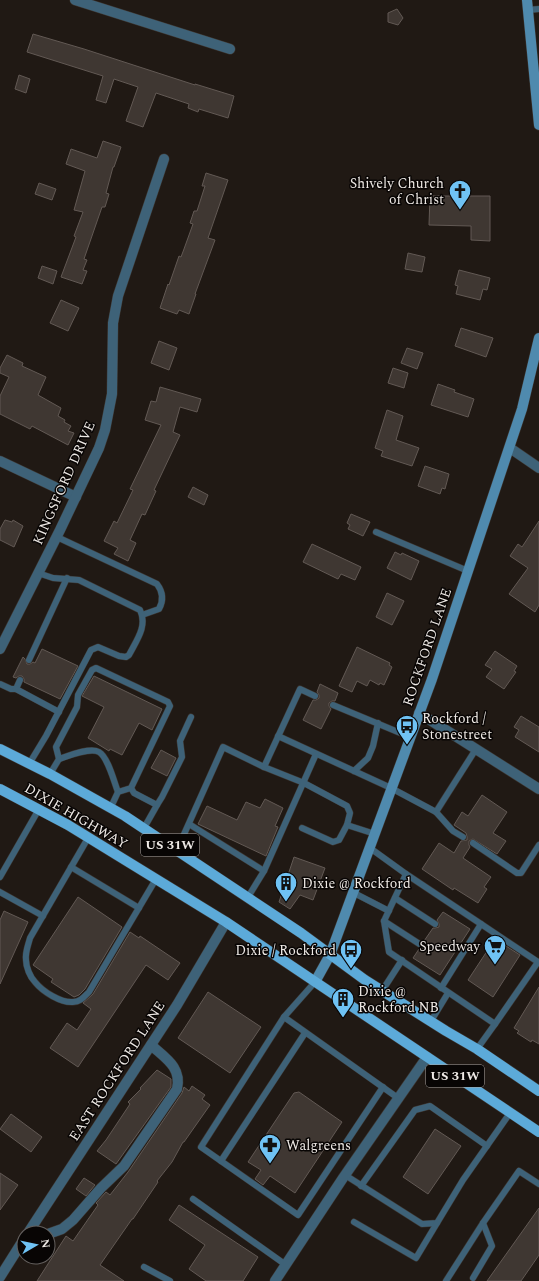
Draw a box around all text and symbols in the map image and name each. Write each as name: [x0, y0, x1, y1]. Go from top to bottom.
place label: Shively Church of Christ: [350, 173, 444, 210]
church icon: Shively Church of Christ: [447, 178, 473, 211]
street label: KINGSFORD DRIVE: [27, 418, 101, 548]
street label: ROCKFORD LANE: [397, 585, 457, 709]
place label: Rockford / Stonestreet: [422, 708, 492, 745]
bus stop icon: Rockford / Stonestreet: [394, 713, 420, 746]
street label: DIXIE HIGHWAY: [20, 778, 132, 854]
road number: US 31W: [141, 834, 199, 856]
building icon: Dixie @ Rockford: [273, 870, 299, 903]
place label: Dixie @ Rockford: [302, 873, 411, 894]
supermarket icon: Speedway: [482, 933, 508, 966]
place label: Speedway: [419, 936, 481, 957]
bus stop icon: Dixie / Rockford: [338, 937, 364, 970]
place label: Dixie / Rockford: [235, 940, 336, 961]
place label: Dixie @ Rockford NB: [358, 981, 439, 1018]
building icon: Dixie @ Rockford NB: [330, 986, 356, 1019]
street label: EAST ROCKFORD LANE: [64, 997, 170, 1145]
road number: US 31W: [426, 1065, 484, 1087]
pharmacy icon: Walgreens: [257, 1132, 283, 1165]
place label: Walgreens: [286, 1135, 351, 1156]
north arrow: [16, 1225, 56, 1265]
text: N: [36, 1238, 54, 1249]

